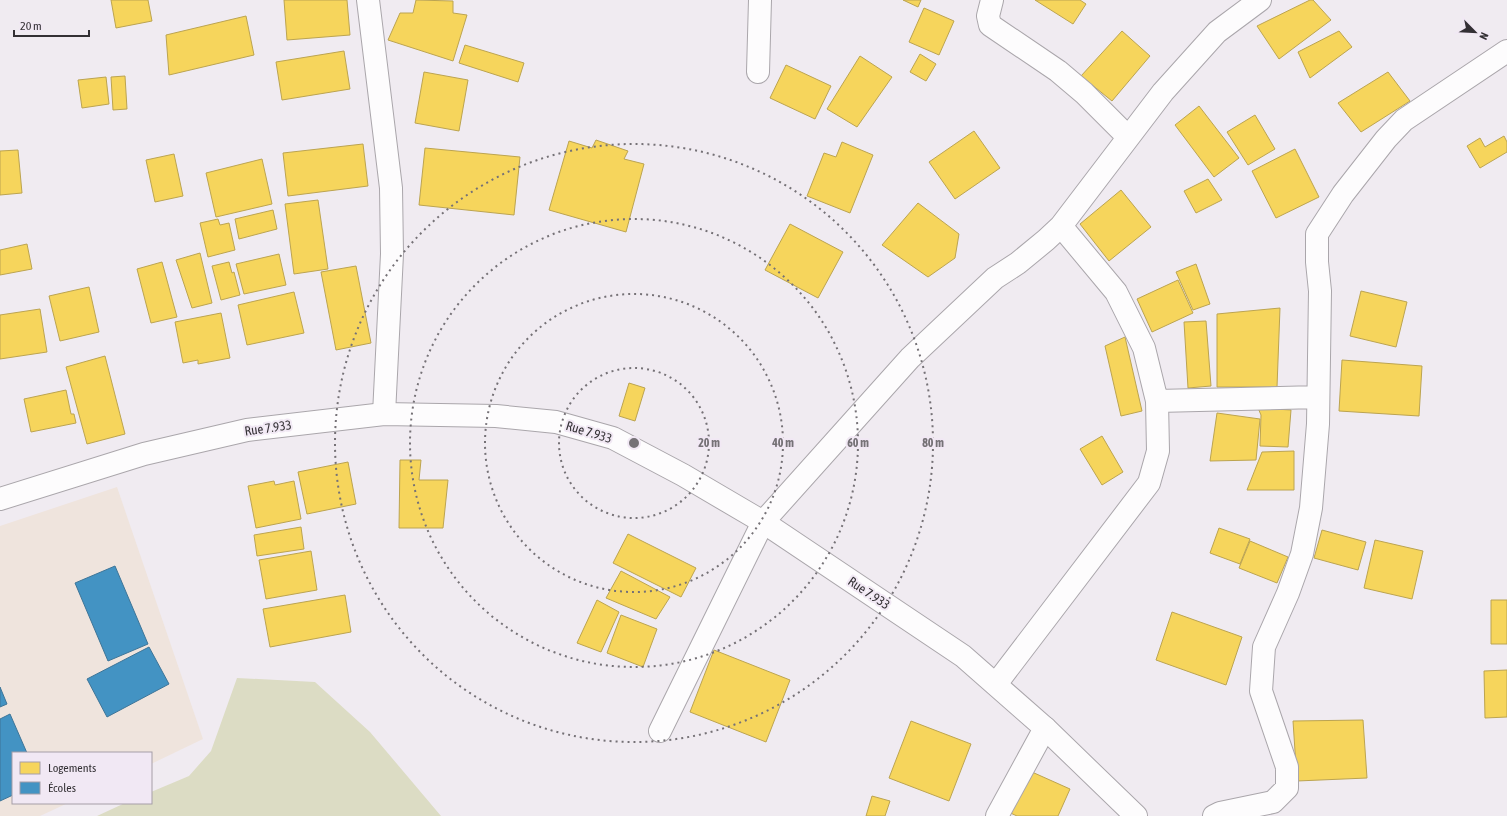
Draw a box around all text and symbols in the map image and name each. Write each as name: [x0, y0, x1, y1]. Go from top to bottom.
scale bar: [14, 12, 89, 38]
north arrow: [1455, 12, 1495, 52]
text: 20 m: [20, 19, 42, 33]
text: N: [1477, 31, 1491, 41]
street label: Rue 7.933: [244, 417, 292, 439]
street label: Rue 7.933: [564, 418, 614, 446]
centre of rings: [627, 436, 641, 450]
text: 20 m: [698, 436, 720, 450]
text: 40 m: [771, 436, 794, 450]
text: 60 m: [847, 436, 869, 450]
text: 80 m: [922, 436, 944, 450]
street label: Rue 7.933: [845, 574, 893, 612]
legend: [12, 752, 152, 804]
text: Logements: [48, 761, 96, 775]
text: Écoles: [48, 781, 76, 795]

